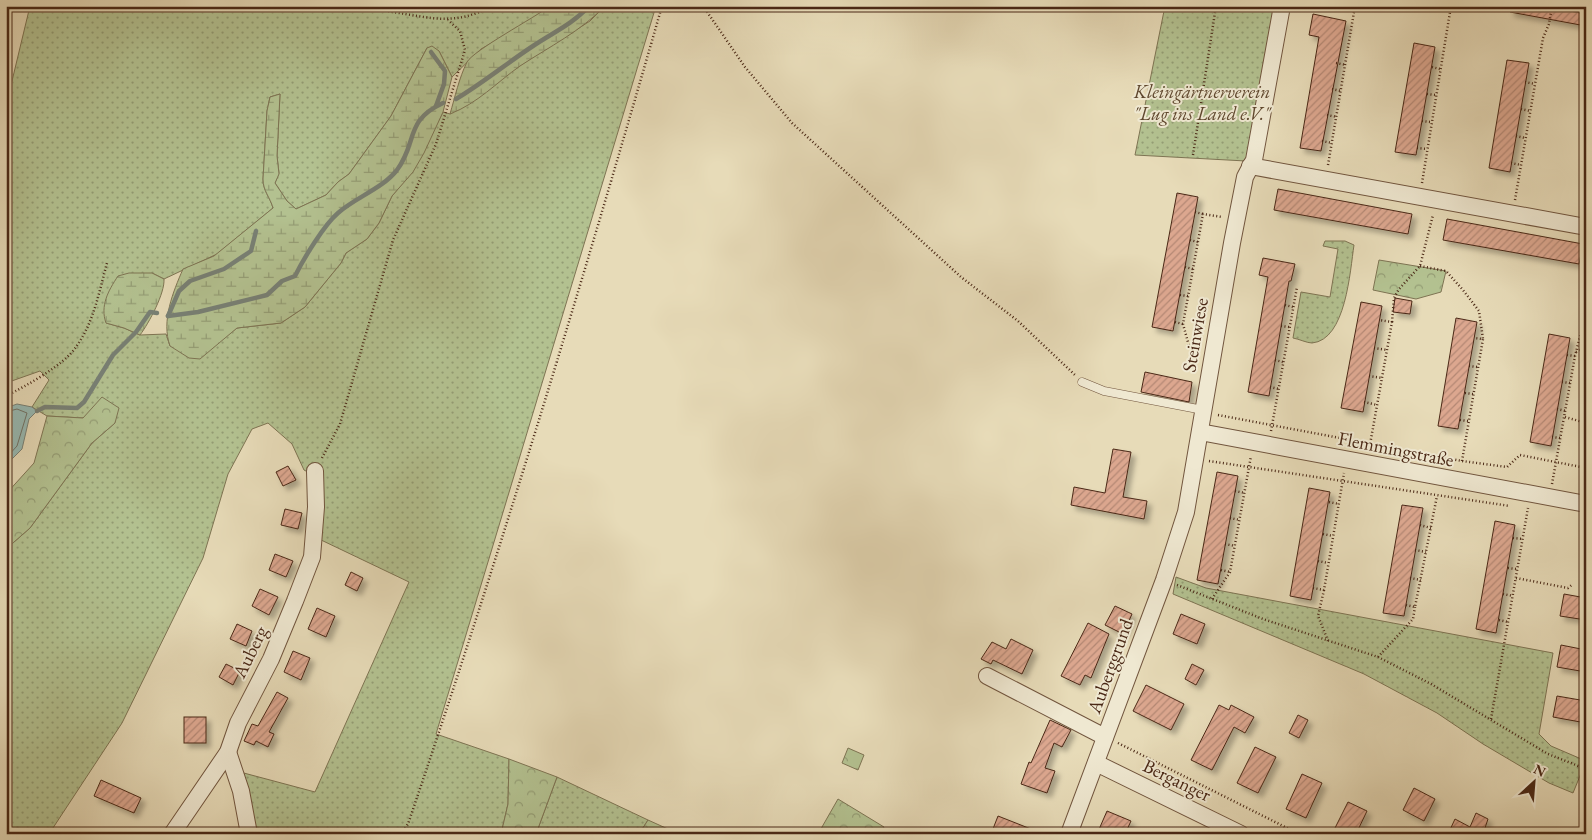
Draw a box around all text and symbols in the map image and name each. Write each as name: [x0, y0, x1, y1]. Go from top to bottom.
park label: Kleingärtnerverein "Lug ins Land e.V.": [1133, 79, 1272, 126]
street label: Steinwiese: [1176, 296, 1214, 374]
street label: Flemmingstraße: [1336, 426, 1456, 472]
street label: Auberggrund: [1081, 615, 1139, 718]
street label: Auberg: [226, 621, 274, 683]
street label: Berganger: [1139, 753, 1216, 807]
north arrow: [1510, 758, 1560, 808]
text: N: [1531, 760, 1549, 781]

